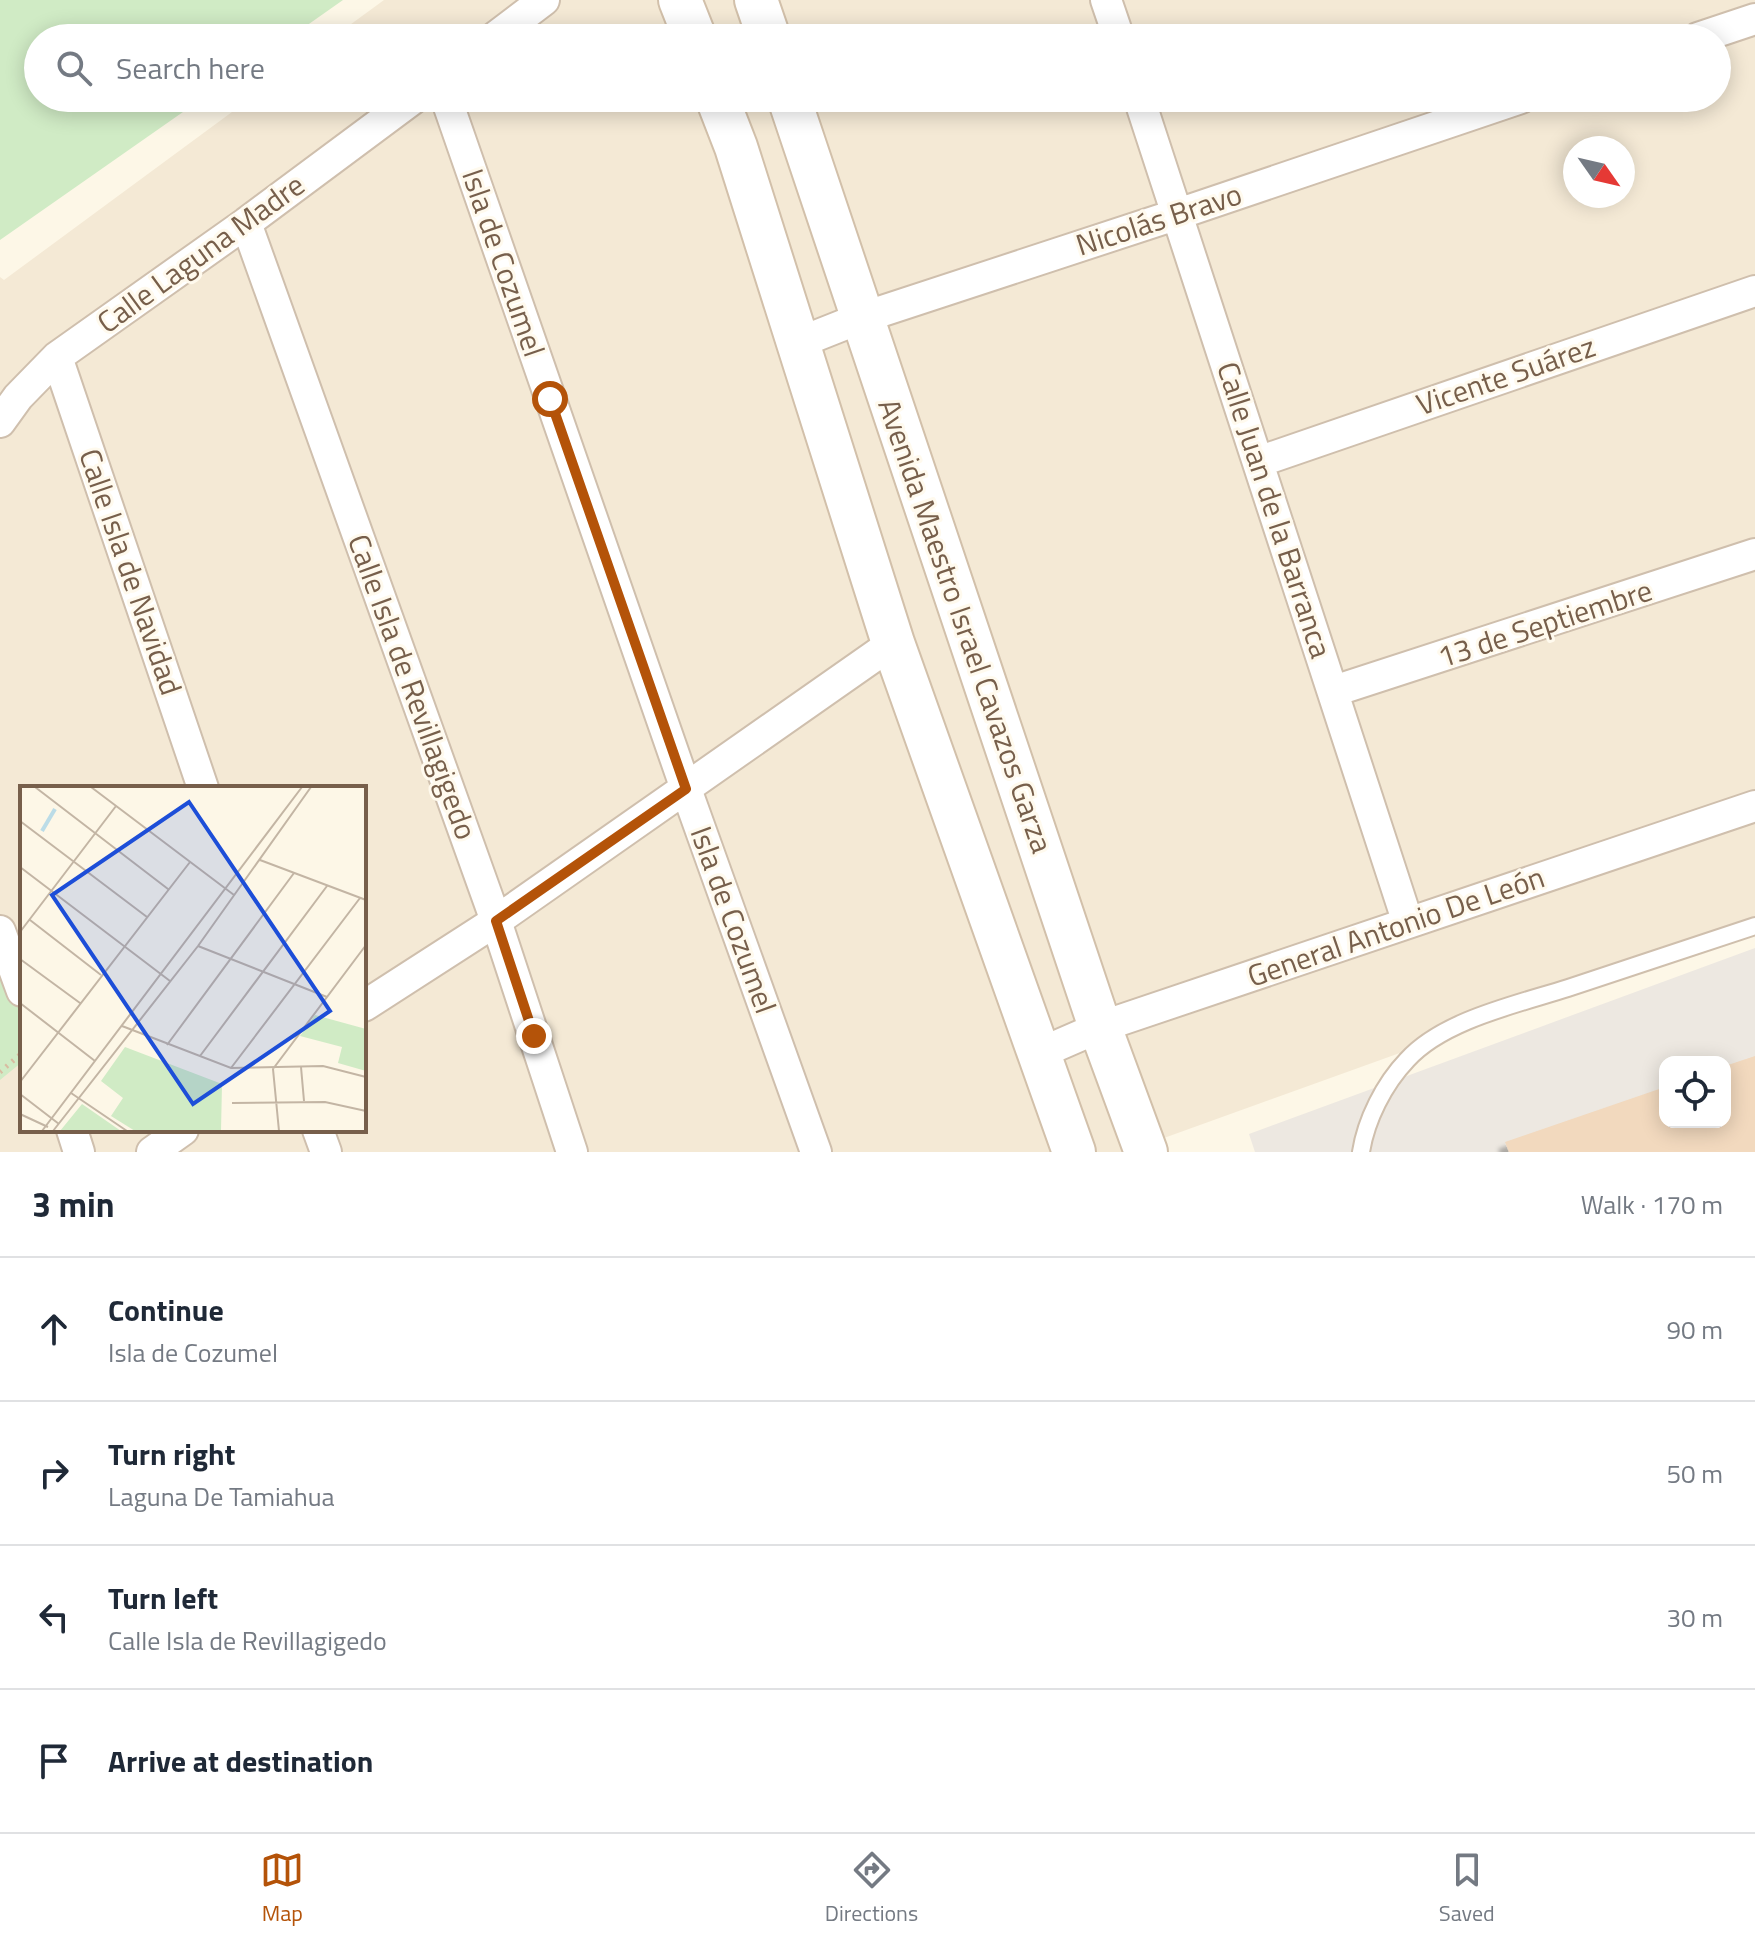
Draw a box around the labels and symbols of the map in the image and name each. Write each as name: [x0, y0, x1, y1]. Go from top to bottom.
north arrow: [1563, 136, 1635, 208]
street label: Calle Laguna Madre: [87, 162, 314, 344]
street label: Isla de Cozumel: [450, 163, 558, 363]
street label: Nicolás Bravo: [1070, 171, 1248, 267]
street label: Vicente Suárez: [1410, 323, 1601, 427]
street label: Calle Juan de la Barranca: [1205, 356, 1345, 664]
route start: [532, 381, 568, 417]
street label: Avenida Maestro Israel Cavazos Garza: [866, 392, 1065, 859]
street label: Calle Isla de Navidad: [67, 442, 195, 701]
street label: Calle Isla de Revillagigedo: [336, 528, 490, 846]
street label: 13 de Septiembre: [1431, 567, 1658, 679]
inset map: [20, 786, 366, 1132]
street label: Isla de Cozumel: [679, 820, 789, 1020]
street label: General Antonio De León: [1241, 854, 1550, 999]
route end: [516, 1018, 552, 1054]

